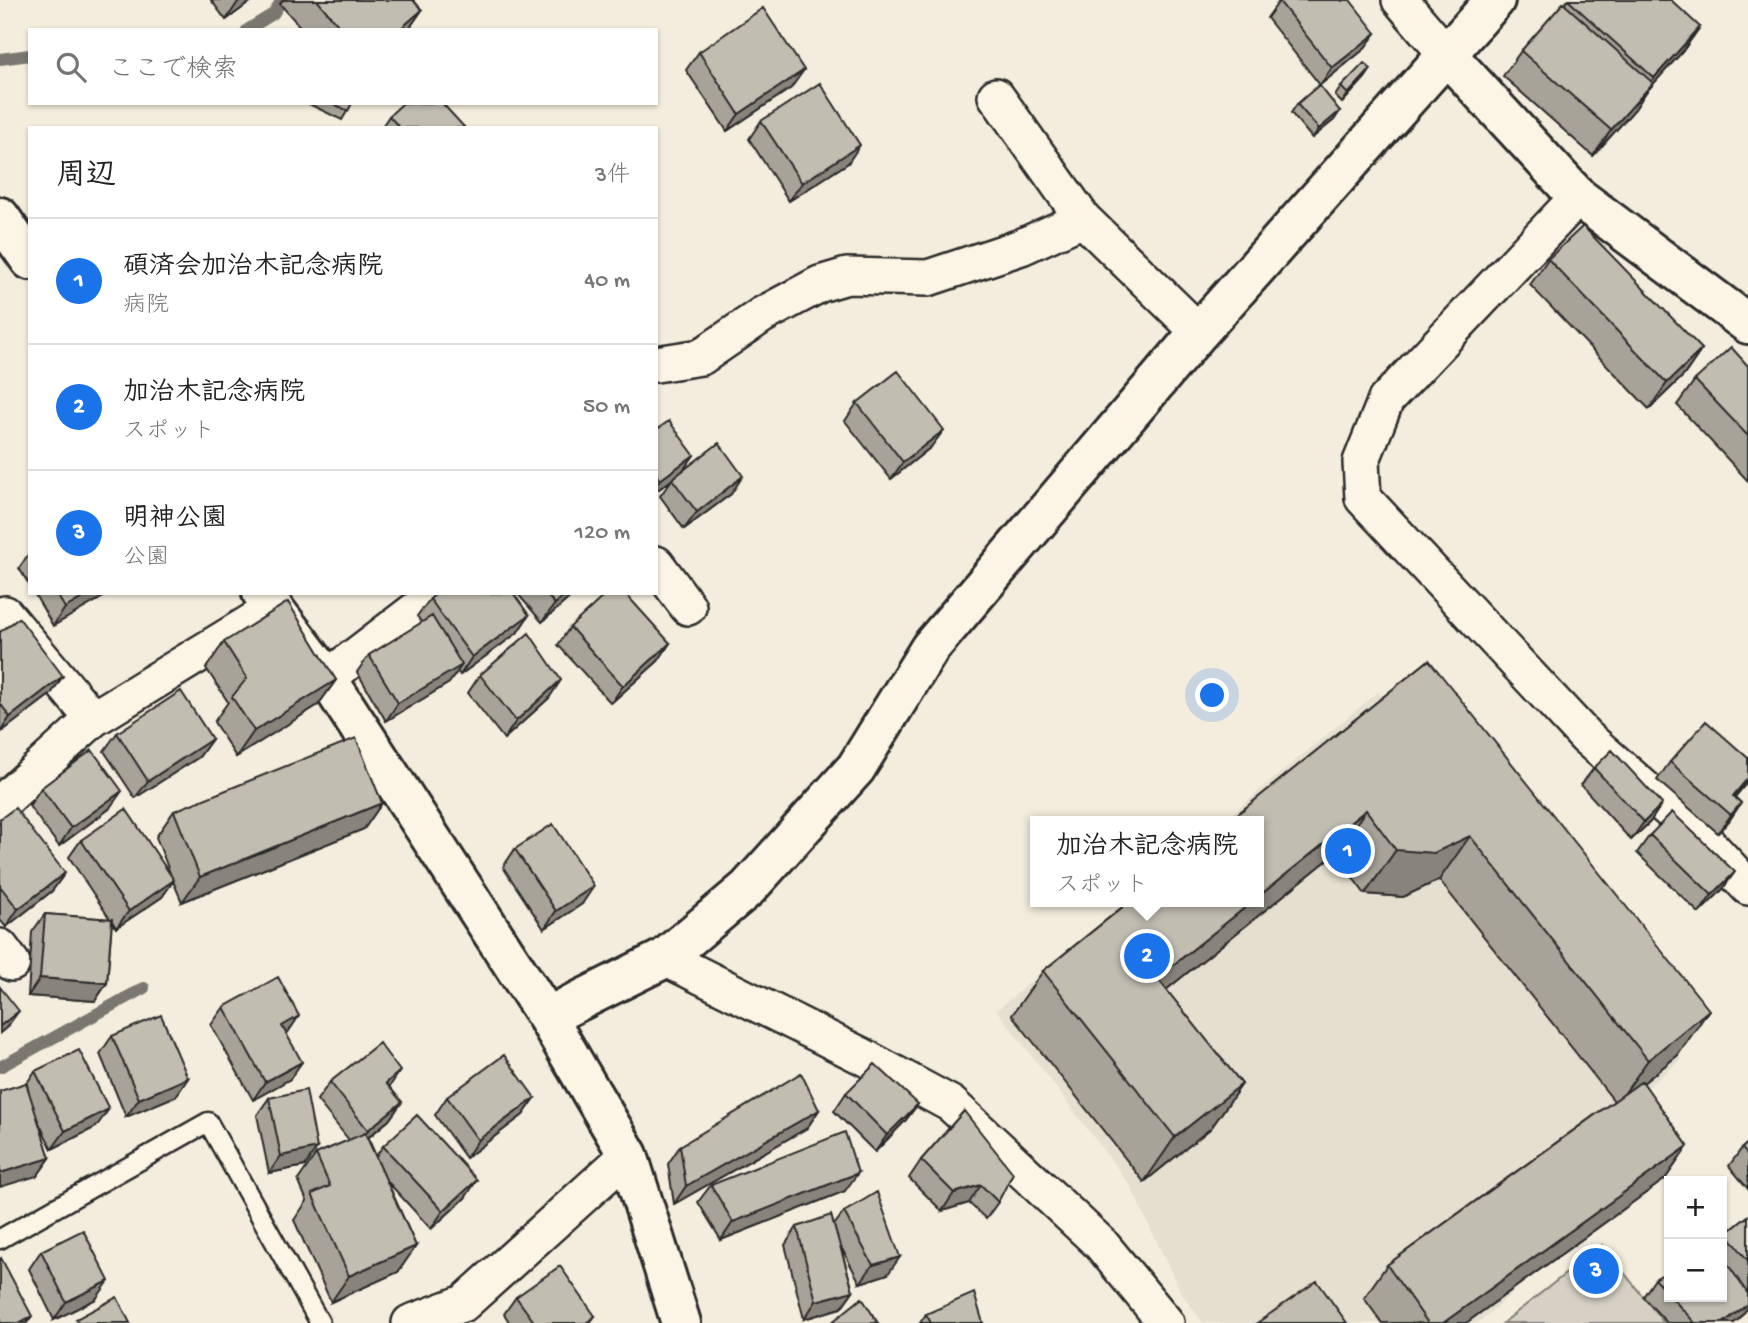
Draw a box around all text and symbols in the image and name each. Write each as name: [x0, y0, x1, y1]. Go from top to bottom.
search box: [28, 28, 658, 105]
icon: search: [52, 48, 90, 86]
text: ここで検索: [108, 56, 238, 87]
text: 周辺: [56, 160, 116, 195]
text: 3件: [595, 163, 630, 190]
text: 碩済会加治木記念病院: [123, 253, 383, 284]
text: 1: [74, 268, 84, 295]
text: 40 m: [584, 268, 630, 295]
text: 病院: [123, 293, 169, 320]
text: 加治木記念病院: [123, 379, 305, 410]
text: 2: [73, 394, 85, 421]
text: 50 m: [583, 394, 630, 421]
text: スポット: [123, 419, 215, 446]
text: 明神公園: [123, 505, 227, 536]
text: 3: [73, 520, 85, 547]
text: 120 m: [575, 520, 630, 547]
text: 公園: [123, 545, 169, 572]
your location: [1195, 678, 1229, 712]
popup: [1030, 816, 1264, 907]
pin: 1: [1325, 825, 1371, 877]
text: 加治木記念病院: [1056, 833, 1238, 864]
text: スポット: [1056, 873, 1148, 900]
pin: 2: [1124, 930, 1170, 982]
map controls: [1664, 1176, 1727, 1302]
button: +: [1664, 1176, 1727, 1239]
button: −: [1664, 1239, 1727, 1302]
pin: 3: [1573, 1245, 1619, 1297]

